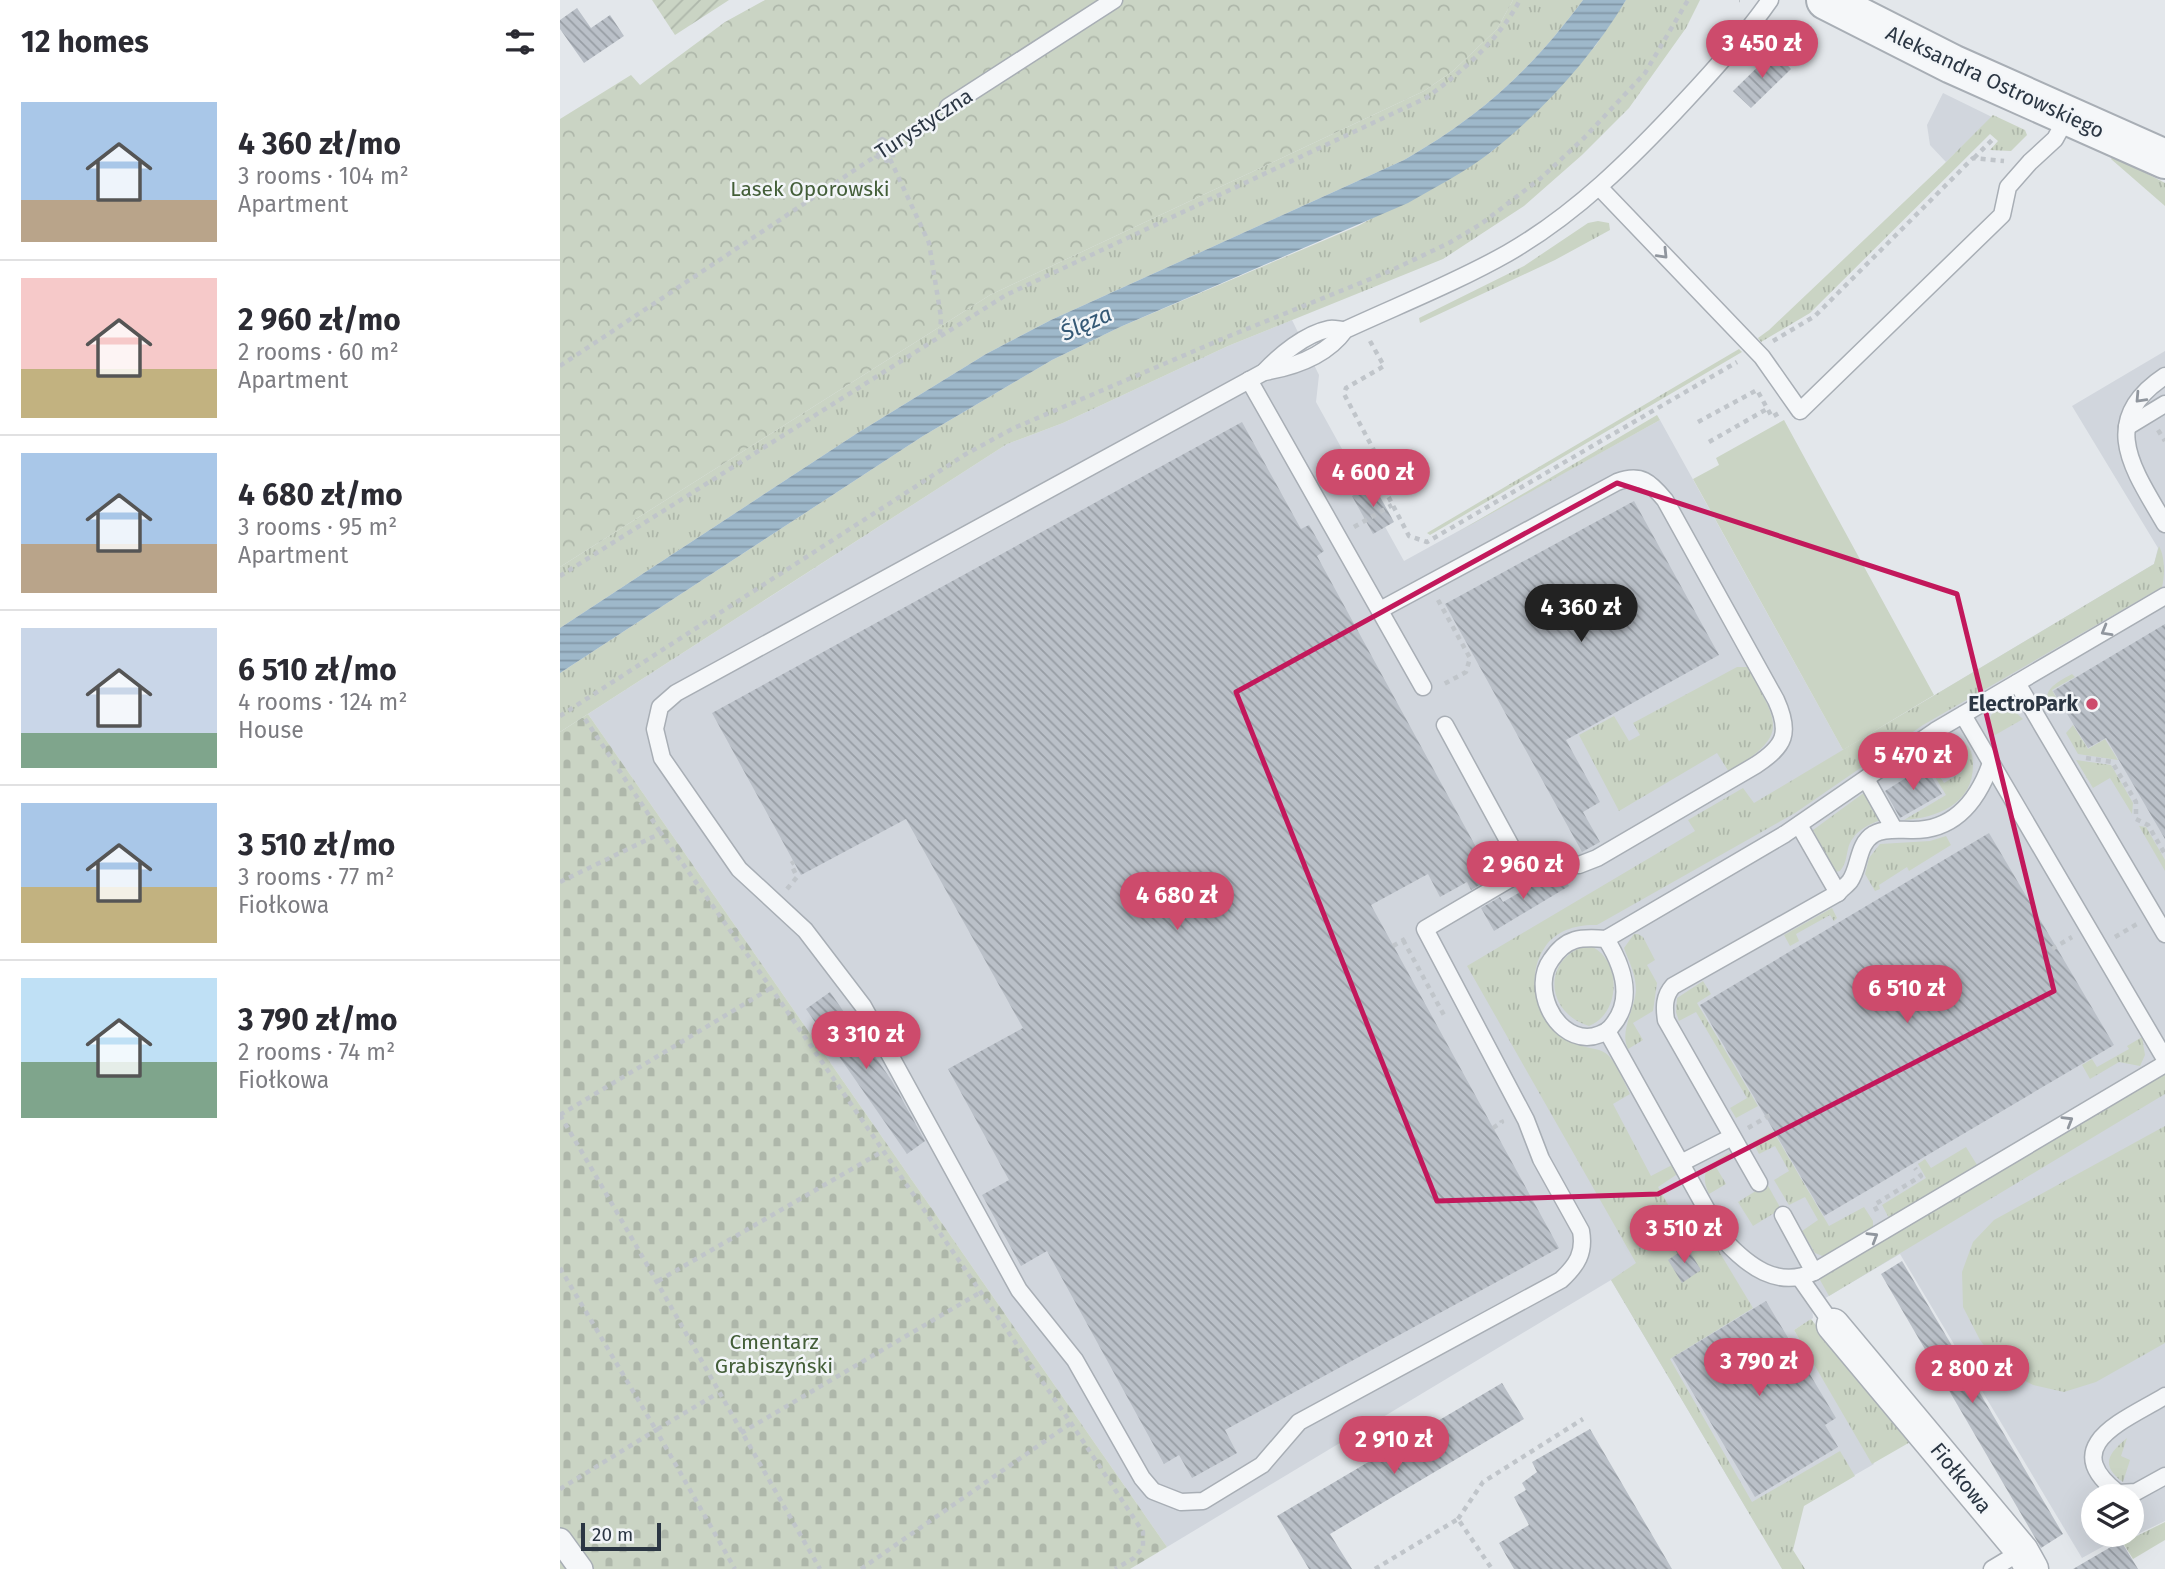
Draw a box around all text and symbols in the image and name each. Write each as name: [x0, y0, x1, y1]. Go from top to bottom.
pin: 3 450 zł: [1690, 20, 1834, 80]
street label: Aleksandra Ostrowskiego: [1882, 20, 2108, 144]
icon: filters: [501, 23, 539, 61]
text: 12 homes: [21, 24, 149, 60]
text: 3 450 zł: [1722, 29, 1802, 57]
street label: Turystyczna: [870, 83, 978, 165]
text: 4 360 zł/mo: [238, 126, 401, 162]
icon: home: [77, 130, 161, 214]
text: 3 rooms · 104 m²: [238, 162, 409, 190]
park label: Lasek Oporowski: [730, 176, 890, 202]
text: Apartment: [238, 190, 348, 218]
one-way arrow: [1655, 246, 1668, 259]
water label: Ślęza: [1055, 299, 1116, 347]
text: 2 960 zł/mo: [238, 302, 401, 338]
icon: home: [77, 306, 161, 390]
text: 2 rooms · 60 m²: [238, 338, 399, 366]
text: Apartment: [238, 366, 348, 394]
one-way arrow: [2136, 390, 2148, 403]
pin: 4 600 zł: [1301, 449, 1445, 509]
text: 4 600 zł: [1332, 458, 1414, 486]
text: 4 680 zł/mo: [238, 477, 403, 513]
icon: home: [77, 481, 161, 565]
text: 3 rooms · 95 m²: [238, 513, 397, 541]
text: Apartment: [238, 541, 348, 569]
pin: 4 360 zł: [1509, 584, 1653, 644]
text: 4 360 zł: [1541, 593, 1621, 621]
one-way arrow: [2101, 622, 2114, 635]
text: 6 510 zł/mo: [238, 652, 397, 688]
icon: home: [77, 656, 161, 740]
text: 4 rooms · 124 m²: [238, 688, 407, 716]
place label: ElectroPark: [1968, 691, 2078, 717]
marker: ElectroPark: [2084, 696, 2100, 712]
text: House: [238, 716, 304, 744]
pin: 5 470 zł: [1841, 732, 1985, 792]
text: 5 470 zł: [1874, 741, 1952, 769]
text: 3 510 zł/mo: [238, 827, 395, 863]
icon: home: [77, 831, 161, 915]
pin: 2 960 zł: [1451, 842, 1595, 901]
text: 2 960 zł: [1483, 850, 1563, 878]
text: 3 rooms · 77 m²: [238, 863, 394, 891]
pin: 4 680 zł: [1105, 872, 1249, 932]
text: 4 680 zł: [1136, 881, 1218, 909]
text: Fiołkowa: [238, 891, 329, 919]
pin: 6 510 zł: [1835, 965, 1979, 1025]
text: 6 510 zł: [1868, 974, 1946, 1002]
text: 3 790 zł/mo: [238, 1002, 398, 1038]
icon: home: [77, 1006, 161, 1090]
pin: 3 310 zł: [794, 1012, 938, 1071]
text: 3 310 zł: [828, 1020, 904, 1048]
text: 2 rooms · 74 m²: [238, 1038, 395, 1066]
text: Fiołkowa: [238, 1066, 329, 1094]
one-way arrow: [2061, 1116, 2074, 1129]
pin: 3 510 zł: [1612, 1206, 1756, 1265]
text: 3 510 zł: [1646, 1214, 1722, 1242]
one-way arrow: [1865, 1232, 1878, 1245]
park label: Cmentarz Grabiszyński: [715, 1329, 833, 1379]
pin: 3 790 zł: [1687, 1338, 1831, 1398]
pin: 2 800 zł: [1900, 1346, 2044, 1405]
text: 3 790 zł: [1720, 1347, 1798, 1375]
text: 2 800 zł: [1931, 1354, 2013, 1382]
pin: 2 910 zł: [1322, 1416, 1466, 1476]
text: 2 910 zł: [1355, 1425, 1433, 1453]
street label: Fiołkowa: [1925, 1437, 1997, 1519]
map controls: [2081, 1484, 2144, 1547]
button: layers: [2081, 1484, 2144, 1547]
scale bar: [581, 1520, 662, 1552]
text: 20 m: [592, 1523, 633, 1546]

